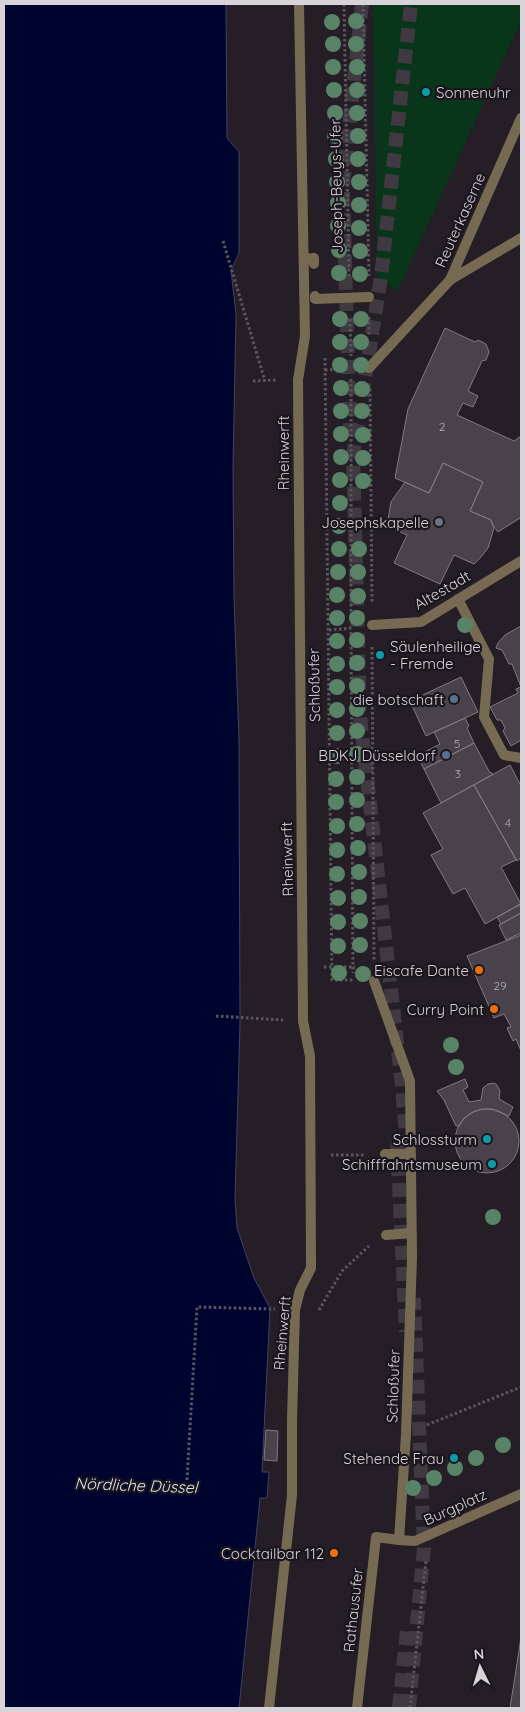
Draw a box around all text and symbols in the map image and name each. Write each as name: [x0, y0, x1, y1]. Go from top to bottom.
place label: Sonnenuhr: [436, 83, 511, 102]
marker: Sonnenuhr: [420, 86, 432, 98]
street label: Joseph-Beuys-Ufer: [325, 118, 347, 253]
street label: Reuterkaserne: [431, 170, 489, 270]
street label: Rheinwerft: [274, 416, 293, 491]
house number: 2: [439, 419, 446, 434]
place label: Josephskapelle: [321, 513, 429, 532]
marker: Josephskapelle: [433, 516, 445, 528]
street label: Altestadt: [410, 566, 474, 614]
place label: Säulenheilige - Fremde: [390, 637, 481, 673]
street label: Schloßufer: [304, 648, 324, 722]
marker: Säulenheilige - Fremde: [374, 649, 386, 661]
place label: die botschaft: [353, 690, 444, 709]
marker: die botschaft: [448, 693, 460, 705]
house number: 5: [454, 736, 460, 751]
place label: BDKJ Düsseldorf: [318, 746, 437, 765]
marker: BDKJ Düsseldorf: [440, 749, 452, 761]
house number: 3: [455, 766, 461, 781]
house number: 4: [505, 815, 511, 830]
street label: Rheinwerft: [277, 821, 297, 897]
place label: Eiscafe Dante: [374, 961, 469, 980]
marker: Eiscafe Dante: [473, 964, 485, 976]
house number: 29: [493, 978, 507, 993]
place label: Curry Point: [407, 1000, 484, 1019]
marker: Curry Point: [488, 1003, 500, 1015]
place label: Schlossturm: [393, 1130, 477, 1149]
marker: Schlossturm: [481, 1133, 493, 1145]
place label: Schifffahrtsmuseum: [342, 1155, 482, 1174]
marker: Schifffahrtsmuseum: [486, 1158, 498, 1170]
street label: Rheinwerft: [269, 1295, 295, 1371]
street label: Schloßufer: [382, 1349, 404, 1423]
place label: Stehende Frau: [343, 1449, 444, 1468]
marker: Stehende Frau: [448, 1452, 460, 1464]
water label: Nördliche Düssel: [74, 1473, 200, 1497]
street label: Burgplatz: [420, 1485, 490, 1529]
place label: Cocktailbar 112: [221, 1544, 324, 1563]
marker: Cocktailbar 112: [328, 1547, 340, 1559]
street label: Rathausufer: [339, 1567, 367, 1653]
north arrow: [455, 1642, 505, 1692]
text: N: [473, 1645, 485, 1663]

